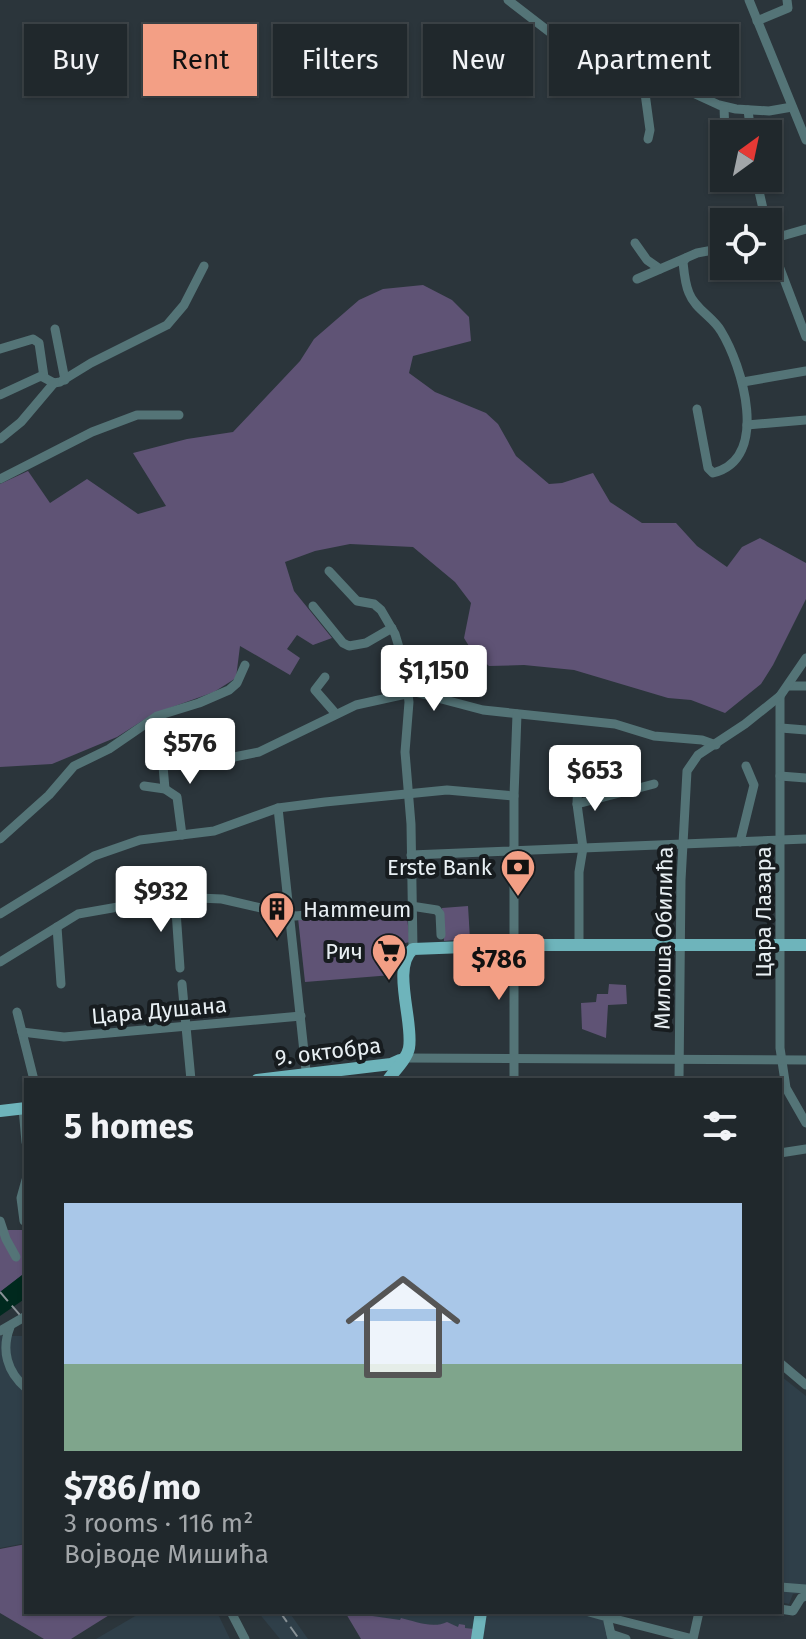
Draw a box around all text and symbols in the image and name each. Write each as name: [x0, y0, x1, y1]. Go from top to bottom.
chip: Buy: [24, 24, 127, 96]
chip: Rent: [143, 24, 257, 96]
chip: Filters: [273, 24, 407, 96]
chip: New: [423, 24, 533, 96]
chip: Apartment: [549, 24, 739, 96]
north arrow: [710, 120, 782, 192]
map controls: [710, 120, 782, 280]
button: locate: [710, 208, 782, 280]
pin: $1,150: [369, 645, 499, 713]
text: $1,150: [399, 655, 469, 686]
pin: $576: [143, 718, 237, 786]
text: $576: [163, 728, 217, 759]
pin: $653: [548, 745, 642, 813]
text: $653: [567, 755, 623, 786]
street label: Милоша Обилића: [648, 846, 679, 1030]
street label: Цара Лазара: [750, 846, 777, 978]
bank icon: Erste Bank: [499, 848, 537, 898]
place label: Erste Bank: [387, 854, 493, 881]
pin: $932: [114, 866, 208, 934]
text: $932: [134, 876, 188, 907]
building icon: Hammeum: [258, 890, 296, 940]
place label: Hammeum: [303, 896, 411, 923]
supermarket icon: Рич: [370, 932, 408, 982]
pin: $786: [452, 934, 546, 1002]
place label: Рич: [325, 938, 363, 965]
text: $786: [471, 944, 527, 975]
street label: Цара Душана: [90, 991, 228, 1030]
street label: 9. октобра: [273, 1032, 383, 1071]
icon: filters: [698, 1104, 742, 1148]
text: 5 homes: [64, 1106, 194, 1147]
icon: home: [331, 1255, 475, 1399]
text: $786/mo: [64, 1467, 201, 1508]
text: 3 rooms · 116 m²: [64, 1508, 253, 1539]
text: Војводе Мишића: [64, 1539, 269, 1570]

